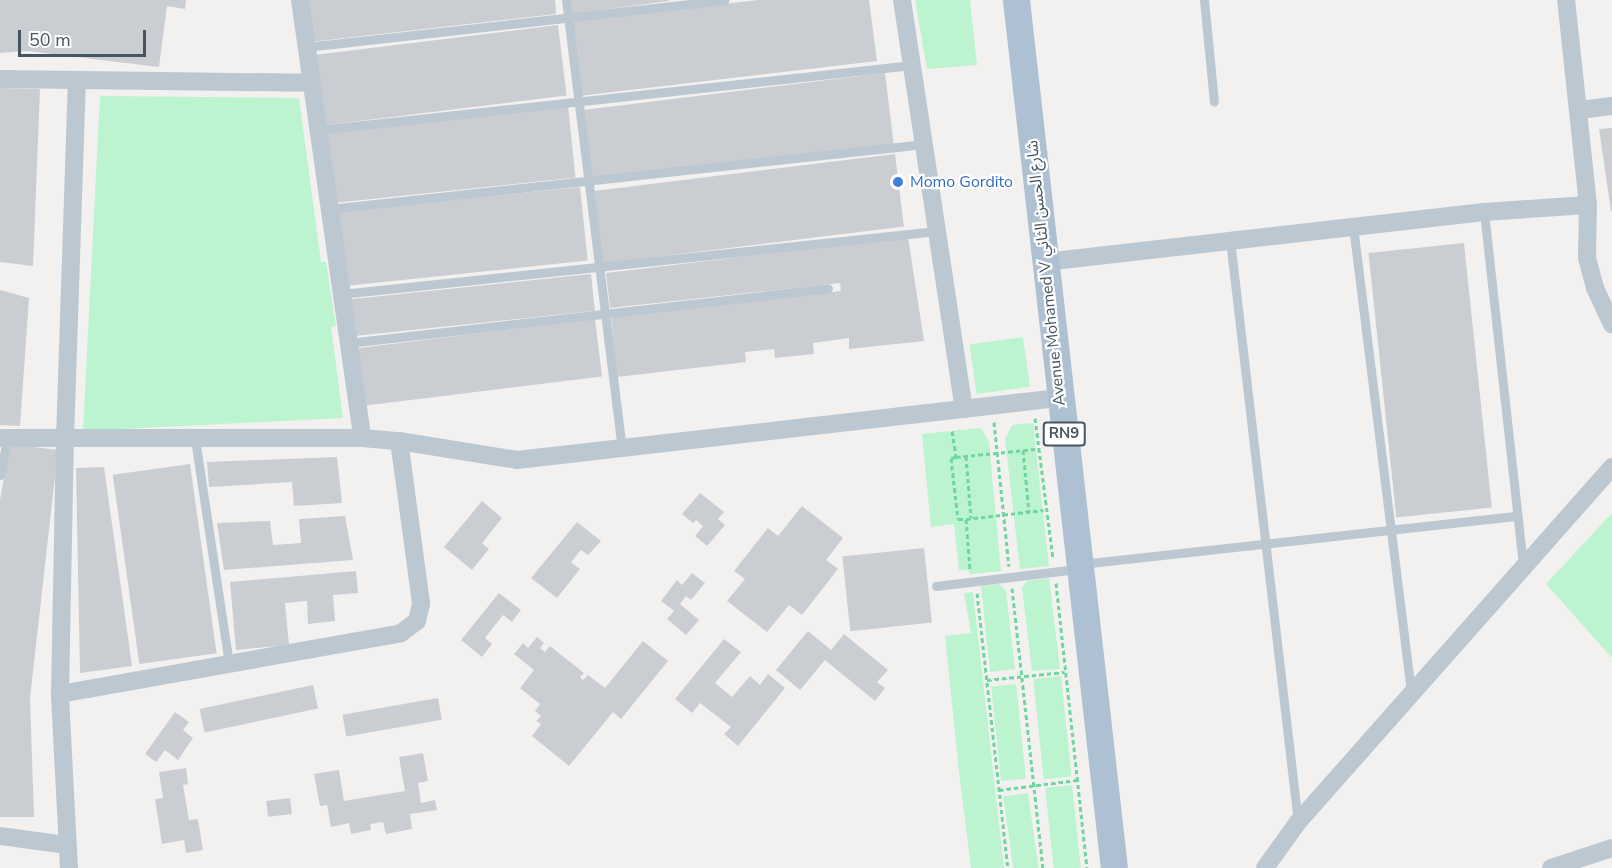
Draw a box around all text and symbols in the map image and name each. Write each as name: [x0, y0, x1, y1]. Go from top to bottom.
scale bar: [21, 18, 148, 56]
text: 50 m: [29, 28, 71, 52]
street label: Avenue Mohamed V شارع الحسن الثاني: [1022, 139, 1070, 407]
place label: Momo Gordito: [910, 172, 1013, 192]
marker: Momo Gordito: [891, 175, 905, 189]
road number: RN9: [1042, 422, 1086, 446]

